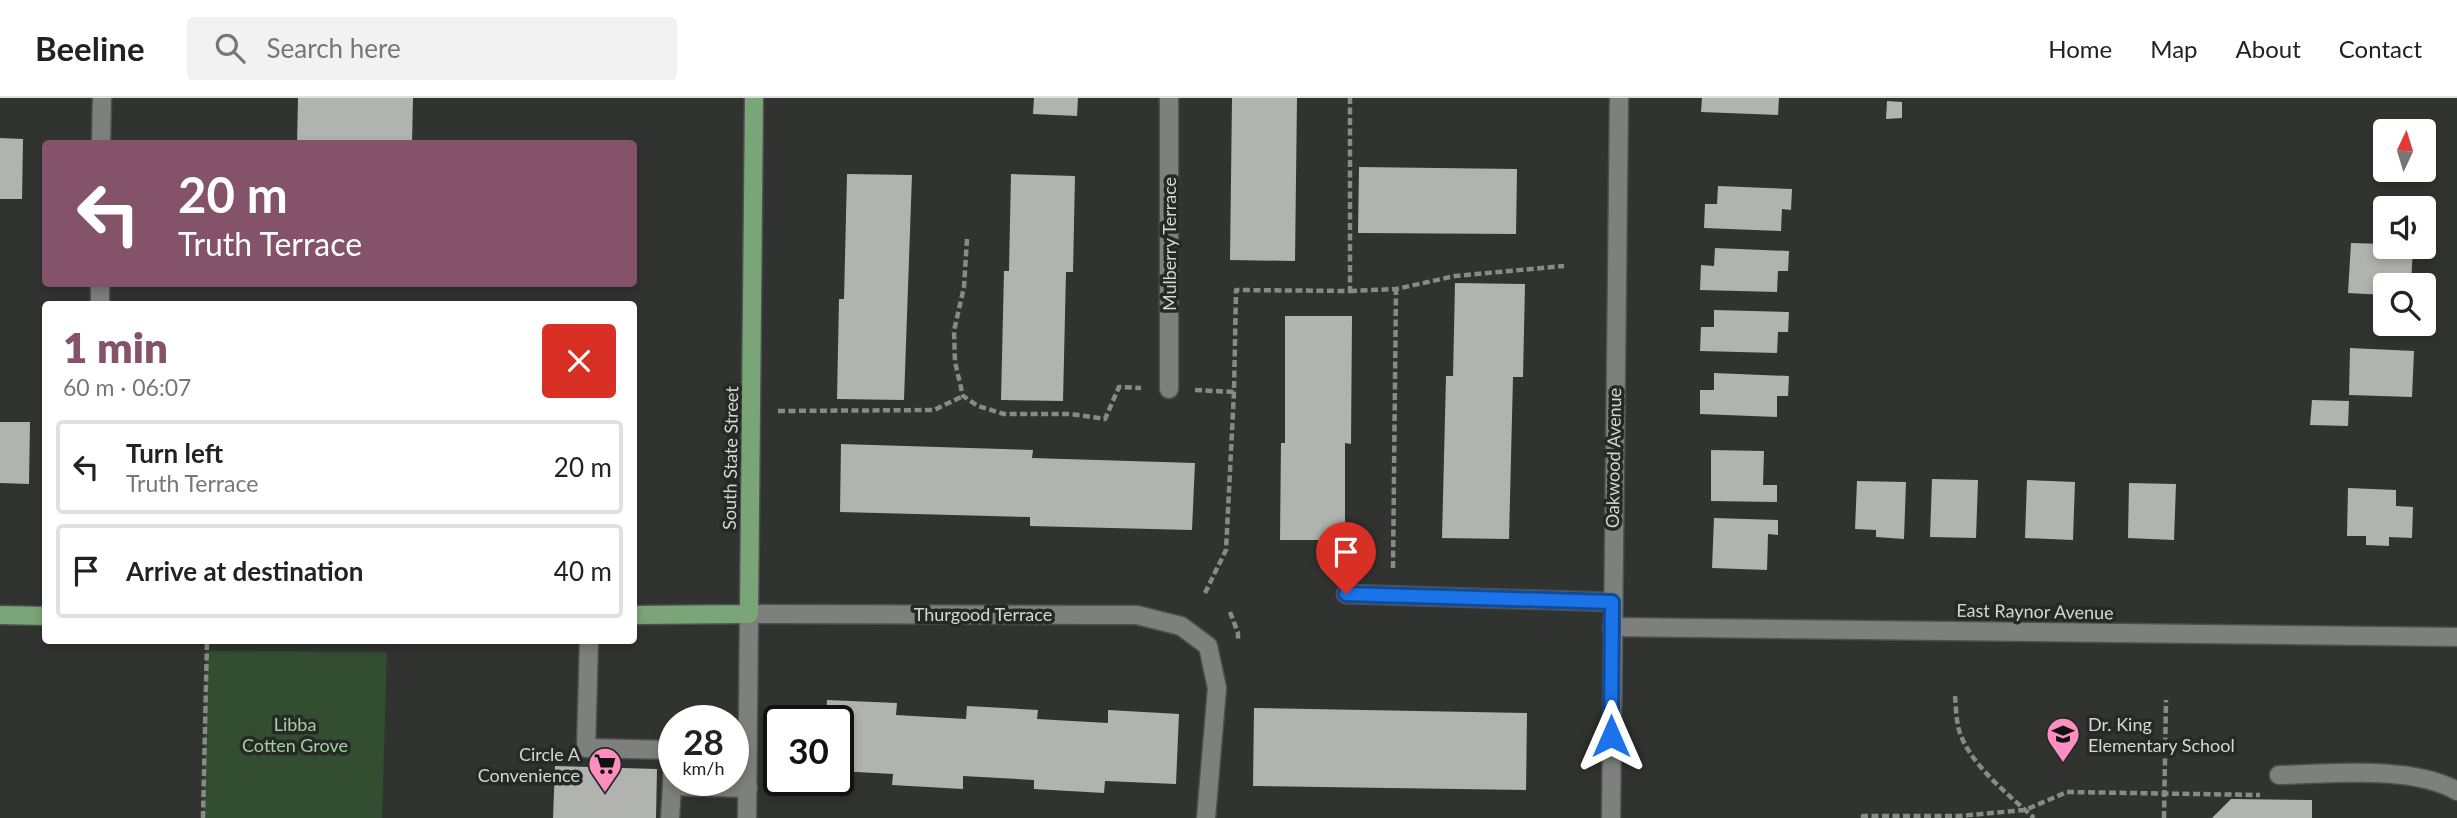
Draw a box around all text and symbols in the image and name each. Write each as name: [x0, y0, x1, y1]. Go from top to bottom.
search box: [187, 17, 677, 80]
text: Beeline: [35, 28, 145, 68]
icon: search: [211, 29, 249, 67]
text: Search here: [267, 32, 401, 64]
text: Home: [2048, 34, 2112, 63]
text: Map: [2150, 34, 2198, 63]
text: About: [2236, 34, 2301, 63]
text: Contact: [2339, 34, 2422, 63]
north arrow: [2373, 119, 2436, 182]
map controls: [2373, 119, 2436, 336]
text: 20 m: [178, 165, 288, 223]
icon: left: [63, 168, 154, 259]
street label: Mulberry Terrace: [1158, 177, 1180, 311]
button: sound: [2373, 196, 2436, 259]
text: Truth Terrace: [178, 224, 362, 263]
button: search: [2373, 273, 2436, 336]
text: 1 min: [63, 322, 168, 372]
button: close: [542, 324, 616, 398]
text: 60 m · 06:07: [63, 373, 191, 401]
street label: South State Street: [718, 385, 742, 530]
street label: Oakwood Avenue: [1601, 388, 1625, 528]
text: Turn left: [126, 437, 223, 469]
icon: left: [67, 448, 105, 486]
text: 20 m: [554, 451, 612, 483]
text: Truth Terrace: [126, 469, 258, 497]
pin: [1316, 522, 1376, 594]
icon: arrive: [1327, 533, 1365, 571]
icon: arrive: [67, 552, 105, 590]
text: Arrive at destination: [126, 555, 363, 587]
text: 40 m: [554, 555, 612, 587]
street label: East Raynor Avenue: [1956, 599, 2114, 623]
street label: Thurgood Terrace: [914, 603, 1052, 625]
position arrow: [1574, 699, 1648, 773]
speed limit sign: 30: [763, 705, 854, 796]
park label: Libba Cotten Grove: [242, 713, 348, 756]
place label: Dr. King Elementary School: [2088, 713, 2235, 756]
school or university icon: Dr. King Elementary School: [2044, 715, 2082, 764]
text: 28: [683, 720, 724, 762]
place label: Circle A Convenience: [478, 743, 581, 786]
supermarket icon: Circle A Convenience: [586, 745, 624, 794]
text: km/h: [682, 757, 725, 779]

